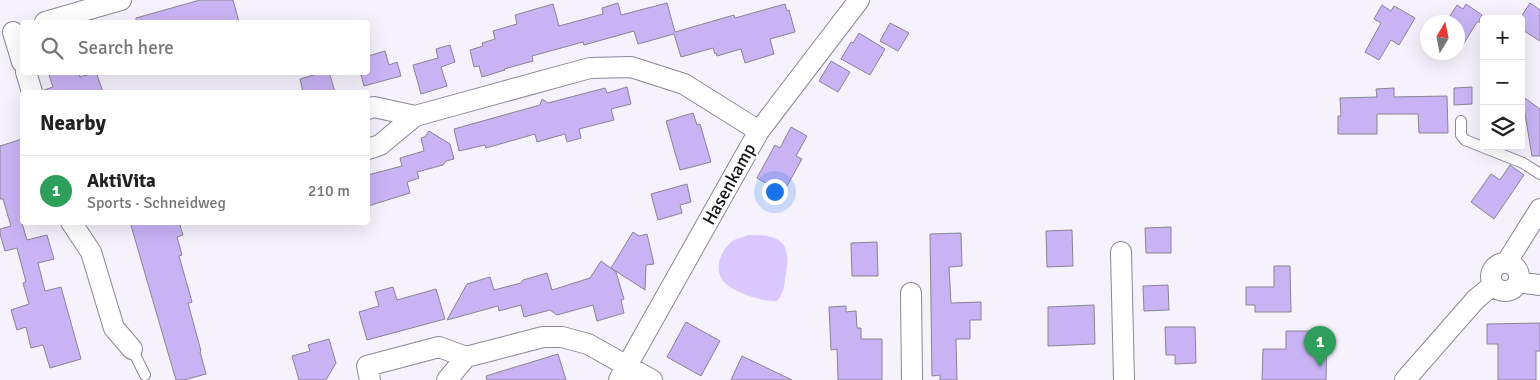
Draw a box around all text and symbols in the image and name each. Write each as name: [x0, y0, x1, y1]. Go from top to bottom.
north arrow: [1420, 15, 1465, 60]
map controls: [1480, 15, 1525, 150]
button: +: [1480, 15, 1525, 60]
search box: [20, 20, 370, 75]
icon: search: [38, 34, 66, 62]
text: Search here: [78, 36, 174, 60]
button: −: [1480, 60, 1525, 105]
button: layers: [1480, 105, 1525, 150]
text: Nearby: [40, 110, 106, 136]
street label: Hasenkamp: [698, 139, 760, 229]
text: AktiVita: [87, 169, 156, 193]
your location: [762, 179, 788, 205]
text: 1: [52, 181, 60, 201]
text: 210 m: [308, 181, 350, 201]
text: Sports · Schneidweg: [87, 193, 226, 213]
pin: 1: [1304, 326, 1336, 367]

